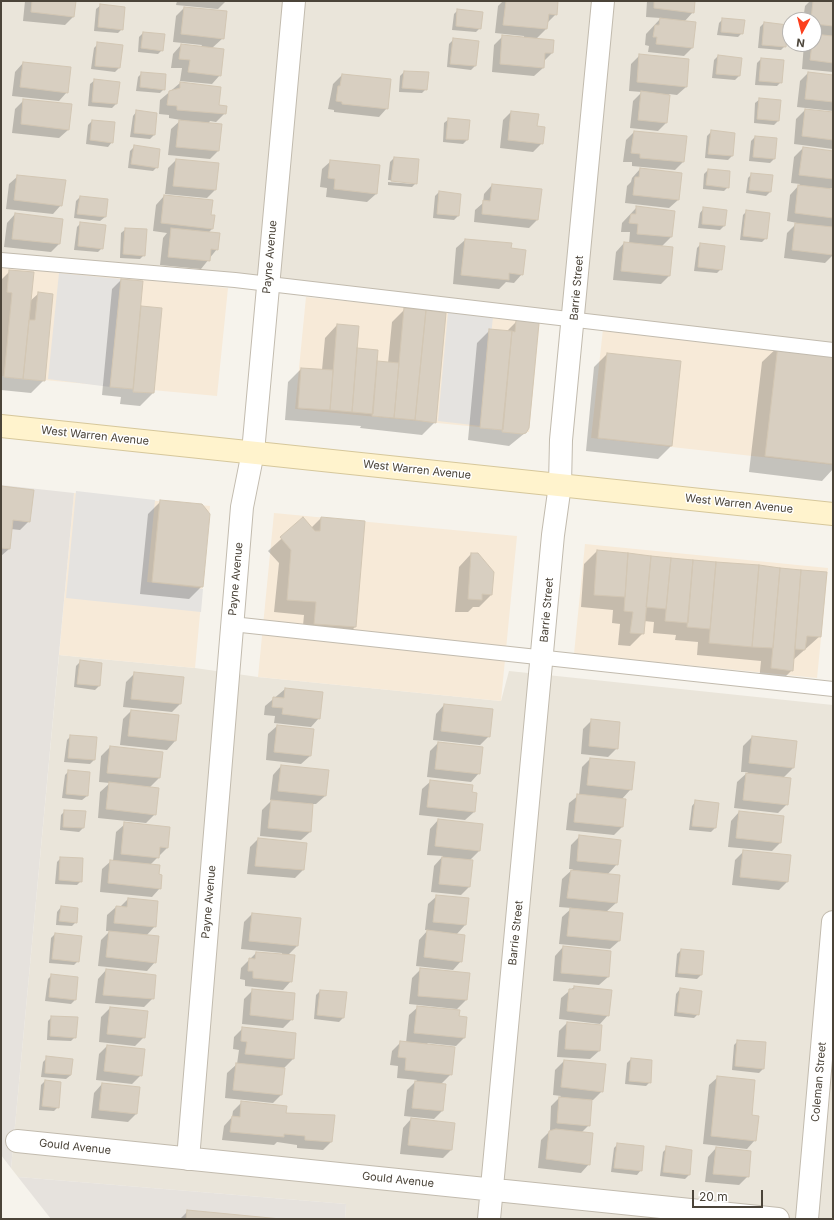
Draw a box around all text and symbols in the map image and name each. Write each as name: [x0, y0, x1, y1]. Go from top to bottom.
north arrow: [782, 12, 822, 52]
text: N: [796, 35, 806, 50]
street label: Payne Avenue: [260, 220, 280, 294]
street label: Barrie Street: [568, 255, 586, 321]
street label: West Warren Avenue: [40, 424, 150, 448]
street label: West Warren Avenue: [362, 458, 472, 482]
street label: West Warren Avenue: [684, 492, 794, 516]
street label: Payne Avenue: [226, 542, 246, 616]
street label: Barrie Street: [538, 577, 556, 643]
street label: Payne Avenue: [199, 865, 219, 939]
street label: Barrie Street: [506, 900, 526, 966]
street label: Coleman Street: [809, 1042, 829, 1122]
street label: Gould Avenue: [38, 1137, 112, 1157]
street label: Gould Avenue: [361, 1170, 435, 1190]
scale bar: [694, 1182, 765, 1208]
text: 20 m: [699, 1189, 728, 1204]

